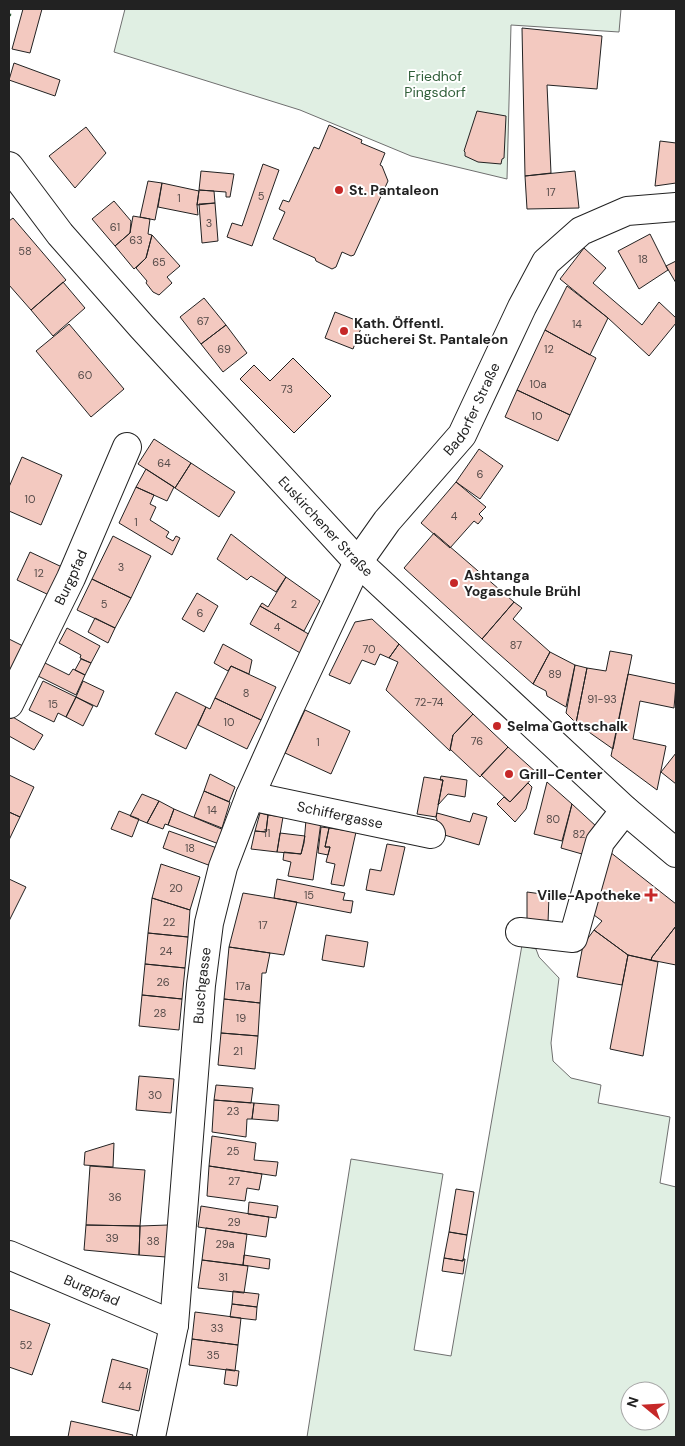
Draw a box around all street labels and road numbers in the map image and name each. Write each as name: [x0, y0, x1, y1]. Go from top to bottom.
street label: Badorfer Straße: [439, 360, 504, 459]
street label: Euskirchener Straße: [275, 472, 377, 580]
street label: Burgpfad: [50, 547, 91, 608]
street label: Schiffergasse: [295, 797, 385, 833]
street label: Buschgasse: [189, 946, 215, 1025]
street label: Burgpfad: [61, 1270, 123, 1310]

